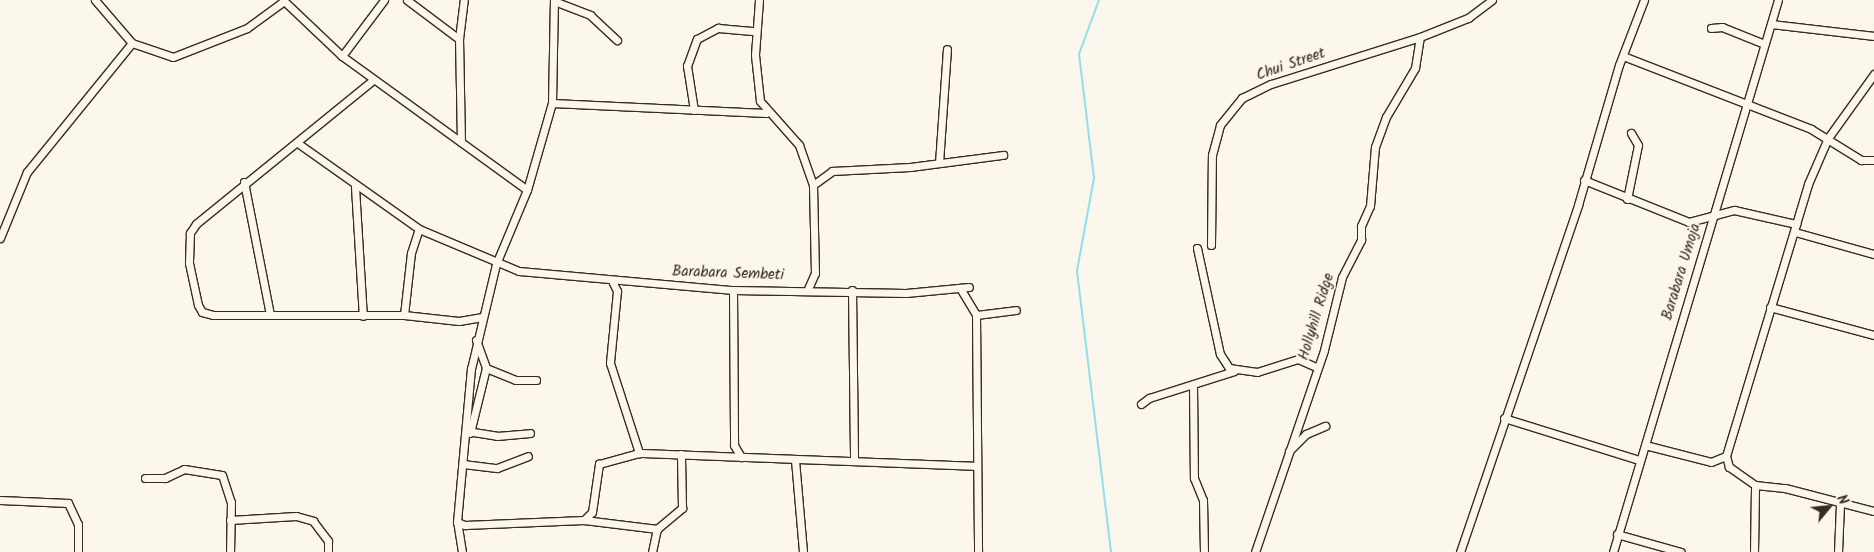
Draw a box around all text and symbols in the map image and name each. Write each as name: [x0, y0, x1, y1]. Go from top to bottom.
street label: Chui Street: [1254, 45, 1328, 85]
street label: Barabara Umoja: [1659, 222, 1705, 322]
street label: Barabara Sembeti: [672, 263, 784, 285]
street label: Hollyhill Ridge: [1295, 271, 1339, 363]
north arrow: [1804, 482, 1854, 532]
text: N: [1830, 491, 1854, 509]

